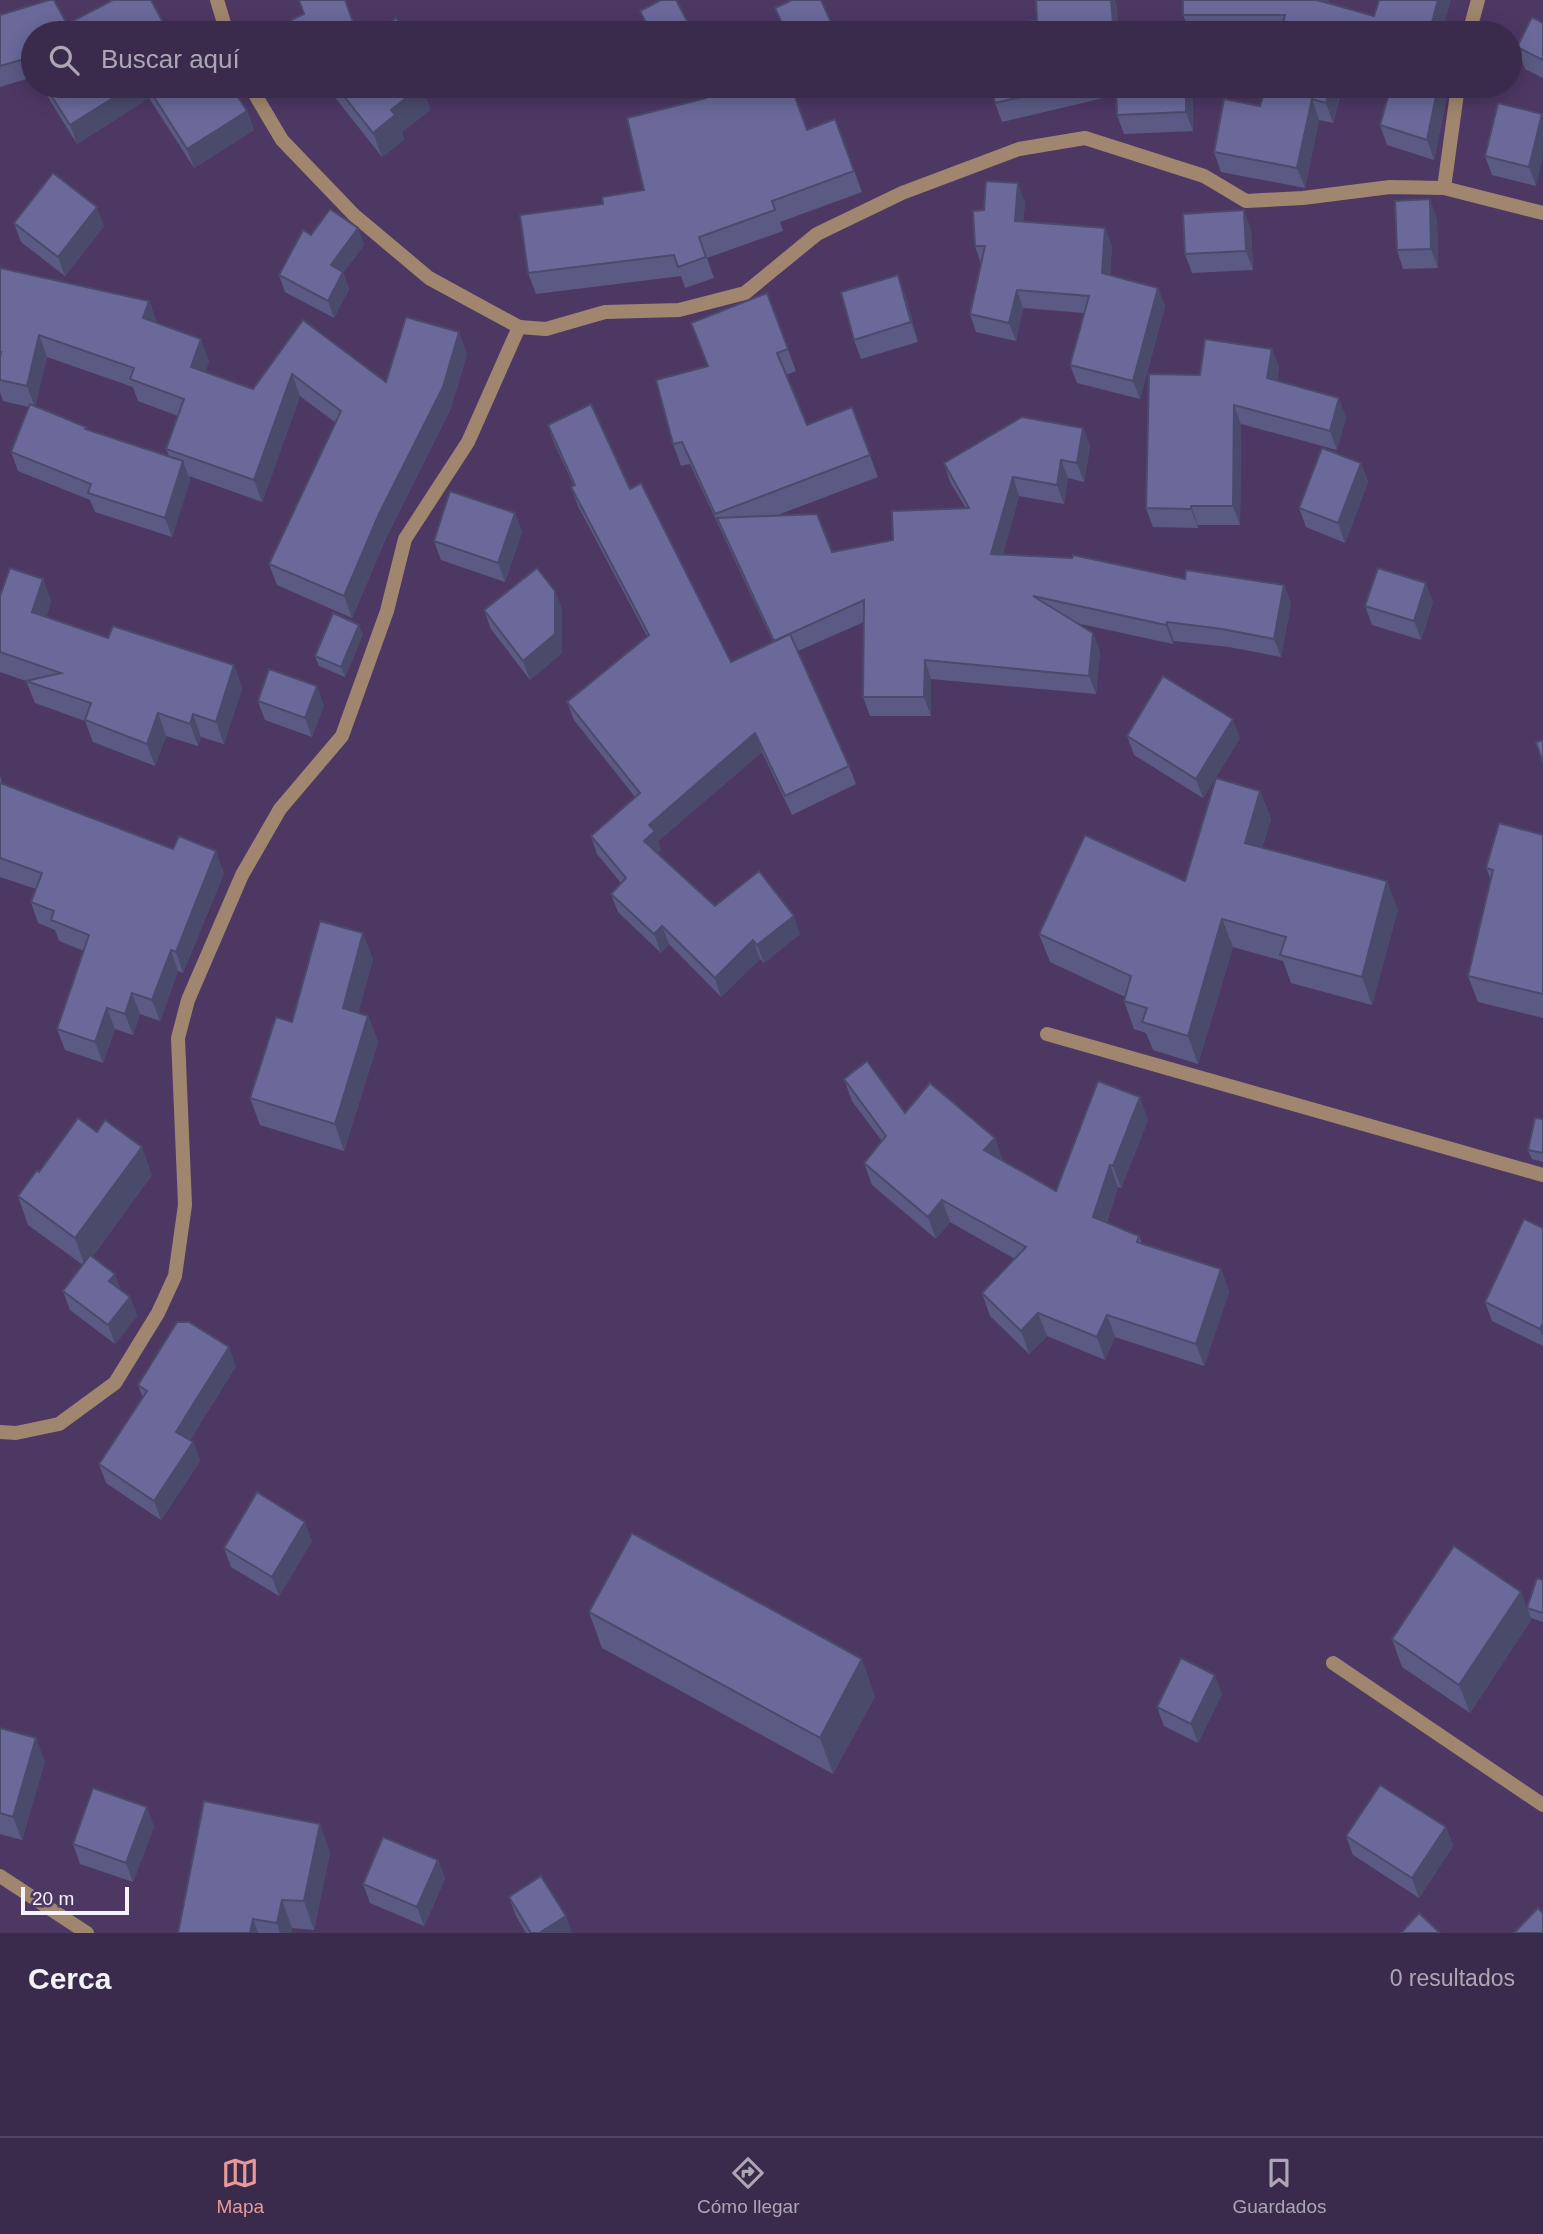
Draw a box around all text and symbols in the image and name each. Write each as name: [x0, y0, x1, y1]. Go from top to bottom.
search box: [21, 21, 1522, 98]
icon: search: [45, 41, 83, 79]
text: Buscar aquí: [101, 44, 240, 74]
scale bar: [21, 1884, 130, 1916]
text: 20 m: [32, 1888, 74, 1909]
text: Cerca: [28, 1962, 111, 1995]
text: 0 resultados: [1390, 1965, 1515, 1991]
tab: Mapa: [217, 2154, 264, 2218]
tab: Cómo llegar: [697, 2154, 799, 2218]
tab: Guardados: [1232, 2154, 1326, 2218]

